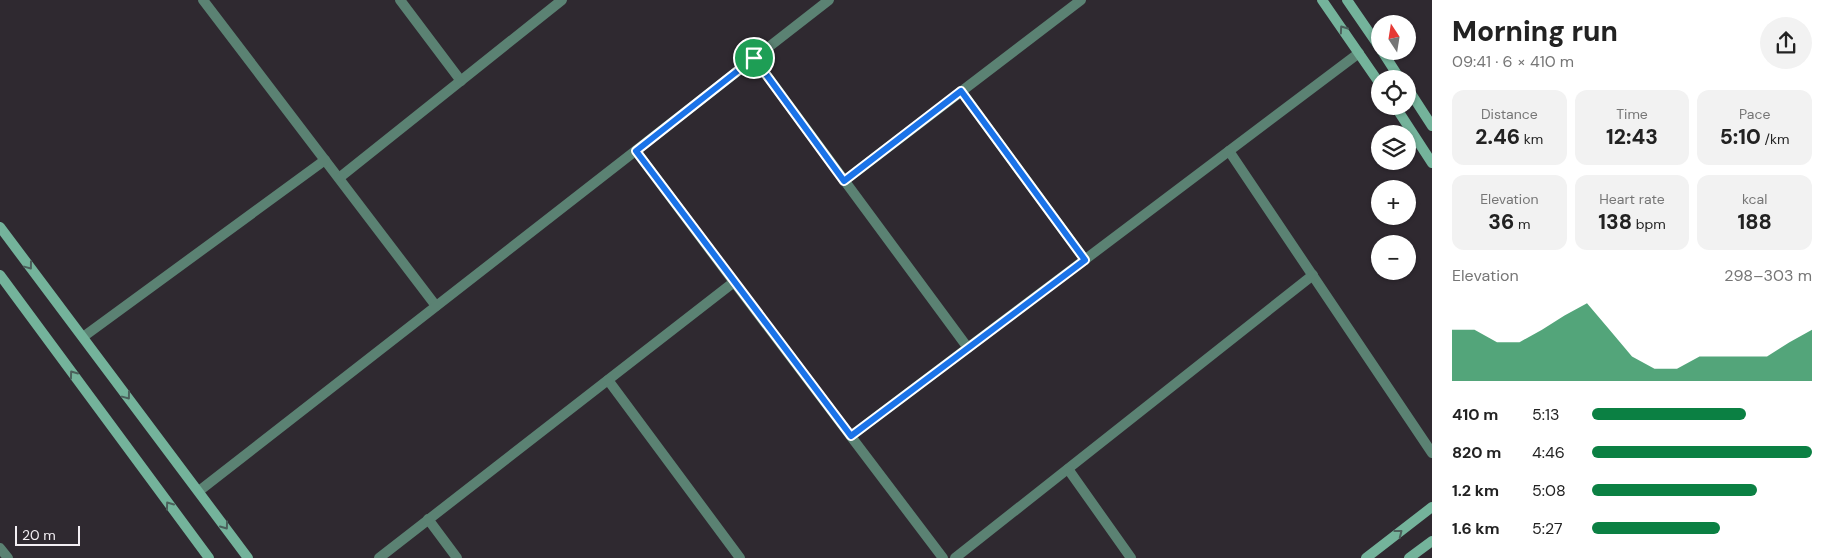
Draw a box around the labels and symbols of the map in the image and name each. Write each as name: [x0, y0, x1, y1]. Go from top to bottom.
north arrow: [1371, 15, 1416, 60]
one-way arrow: [1340, 26, 1349, 35]
pin: [733, 37, 775, 79]
one-way arrow: [24, 260, 32, 269]
one-way arrow: [70, 370, 79, 380]
one-way arrow: [122, 390, 130, 399]
one-way arrow: [167, 502, 175, 511]
one-way arrow: [219, 520, 227, 529]
scale bar: [15, 523, 80, 546]
one-way arrow: [1393, 530, 1402, 538]

